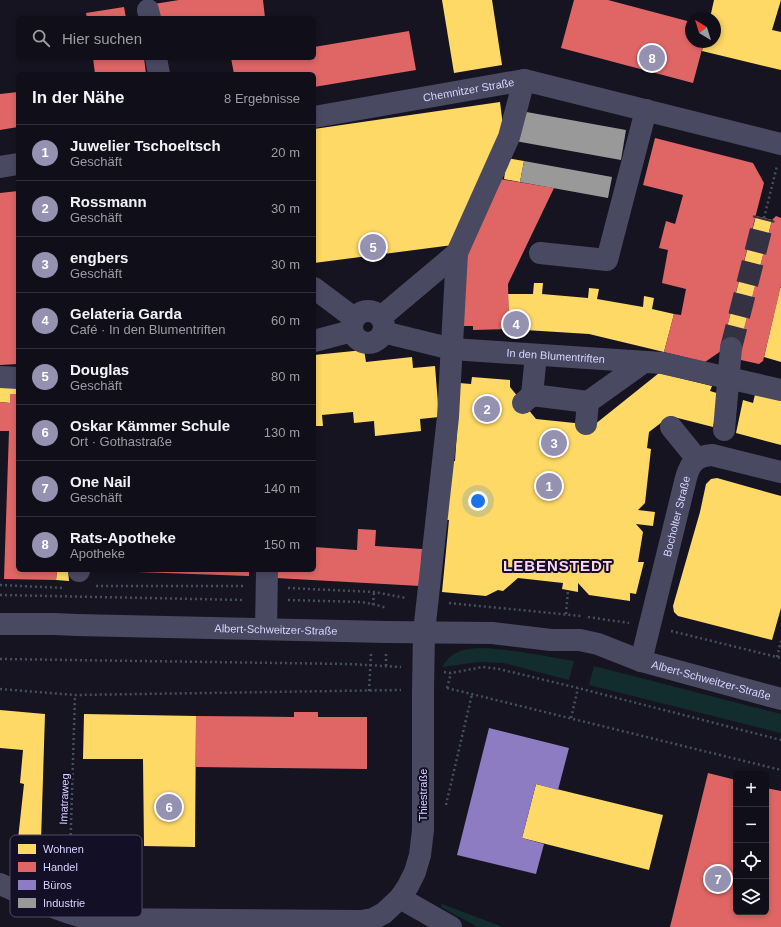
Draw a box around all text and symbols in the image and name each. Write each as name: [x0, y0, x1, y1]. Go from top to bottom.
north arrow: [685, 12, 721, 48]
search box: [16, 16, 316, 60]
icon: search: [30, 27, 52, 49]
text: Hier suchen: [62, 30, 142, 47]
pin: 8: [639, 43, 665, 73]
street label: Chemnitzer Straße: [422, 76, 515, 104]
text: In der Nähe: [32, 88, 125, 107]
text: 8 Ergebnisse: [224, 91, 300, 106]
text: Juwelier Tschoeltsch: [70, 137, 221, 154]
text: 1: [41, 145, 49, 160]
text: 20 m: [271, 145, 300, 160]
text: Geschäft: [70, 154, 122, 169]
text: Rossmann: [70, 193, 147, 210]
text: 2: [41, 201, 49, 216]
text: 30 m: [271, 201, 300, 216]
text: Geschäft: [70, 210, 122, 225]
pin: 5: [360, 232, 386, 262]
text: engbers: [70, 249, 128, 266]
text: 3: [41, 257, 49, 272]
text: 30 m: [271, 257, 300, 272]
text: Geschäft: [70, 266, 122, 281]
text: Gelateria Garda: [70, 305, 182, 322]
pin: 4: [503, 309, 529, 339]
text: 4: [41, 313, 49, 328]
text: 60 m: [271, 313, 300, 328]
text: Café · In den Blumentriften: [70, 322, 225, 337]
street label: In den Blumentriften: [506, 347, 605, 365]
text: Douglas: [70, 361, 129, 378]
text: 5: [41, 369, 49, 384]
text: 80 m: [271, 369, 300, 384]
text: Geschäft: [70, 378, 122, 393]
pin: 2: [474, 394, 500, 424]
text: Oskar Kämmer Schule: [70, 417, 230, 434]
text: 6: [41, 425, 49, 440]
text: 130 m: [264, 425, 300, 440]
pin: 3: [541, 428, 567, 458]
text: Ort · Gothastraße: [70, 434, 172, 449]
pin: 1: [536, 471, 562, 501]
text: One Nail: [70, 473, 131, 490]
street label: Bocholter Straße: [661, 475, 692, 558]
text: 7: [41, 481, 49, 496]
text: 140 m: [264, 481, 300, 496]
text: Geschäft: [70, 490, 122, 505]
your location: [468, 491, 488, 511]
text: Rats-Apotheke: [70, 529, 176, 546]
text: 8: [41, 537, 49, 552]
text: 150 m: [264, 537, 300, 552]
text: Apotheke: [70, 546, 125, 561]
district label: LEBENSTEDT: [503, 557, 613, 574]
street label: Albert-Schweitzer-Straße: [214, 622, 338, 637]
street label: Albert-Schweitzer-Straße: [650, 658, 772, 702]
street label: Thiestraße: [417, 769, 429, 821]
map controls: [733, 771, 769, 915]
button: +: [733, 771, 769, 807]
street label: Imatraweg: [57, 773, 71, 825]
pin: 6: [156, 792, 182, 822]
button: −: [733, 807, 769, 843]
legend: [10, 835, 142, 917]
text: Wohnen: [43, 843, 84, 855]
button: locate: [733, 843, 769, 879]
text: Handel: [43, 861, 78, 873]
pin: 7: [705, 864, 731, 894]
text: Büros: [43, 879, 72, 891]
button: layers: [733, 879, 769, 915]
text: Industrie: [43, 897, 85, 909]

